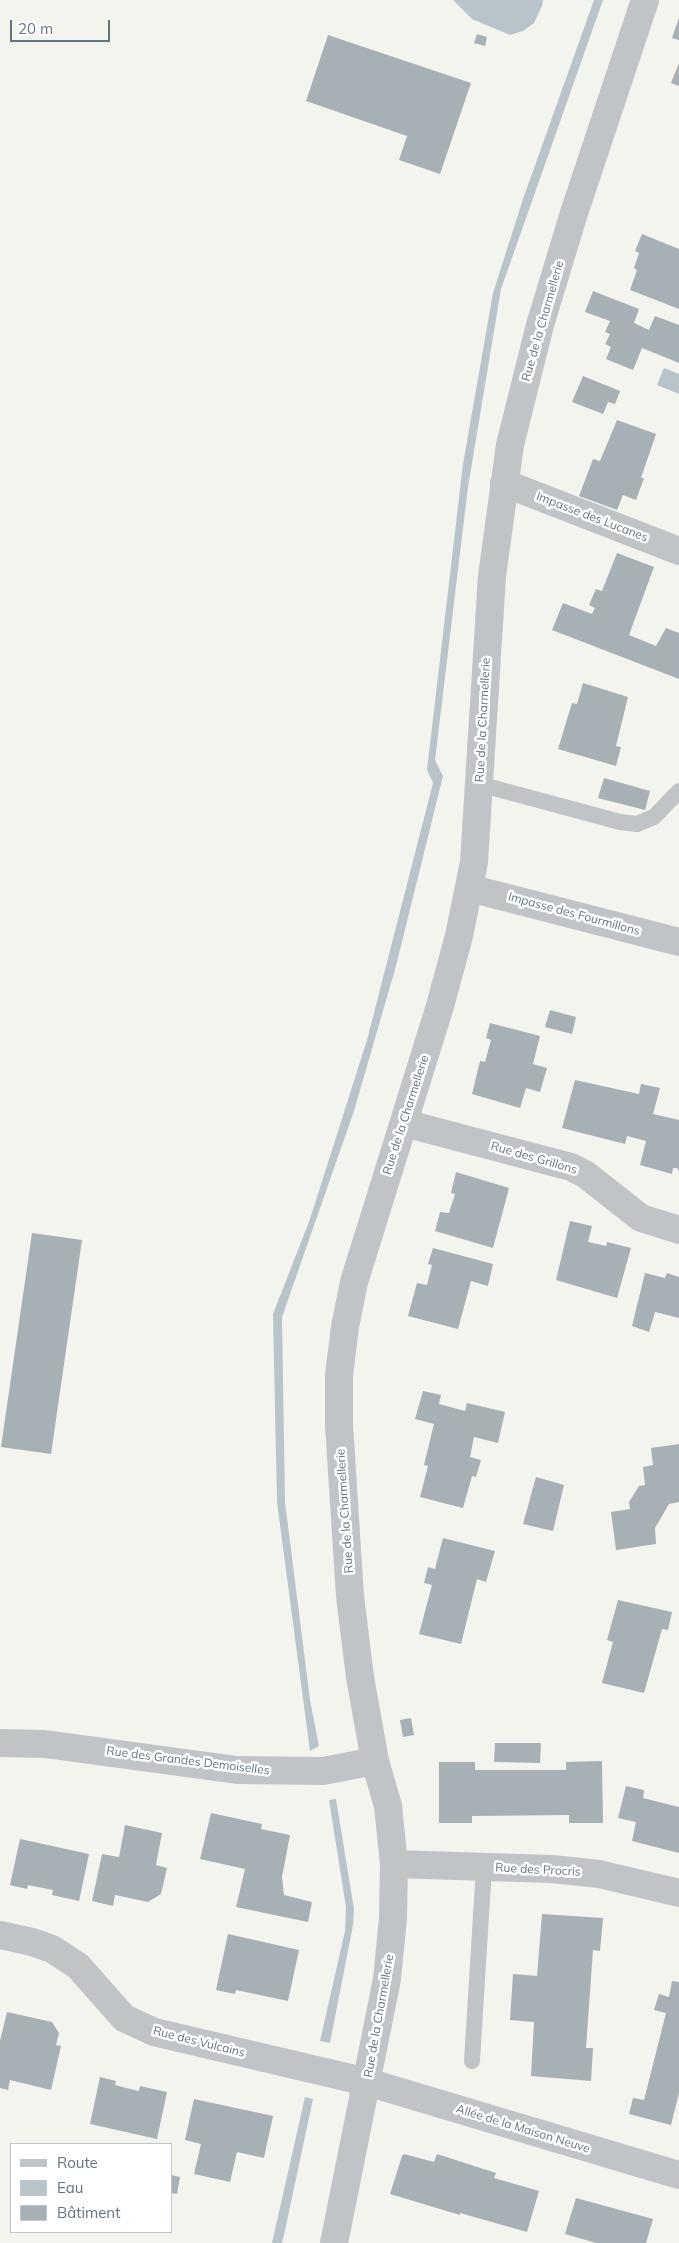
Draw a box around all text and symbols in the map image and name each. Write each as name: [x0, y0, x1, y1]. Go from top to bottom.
scale bar: [12, 10, 112, 42]
text: 20 m: [18, 19, 53, 38]
street label: Rue de la Charmellerie: [519, 259, 567, 383]
street label: Impasse des Lucanes: [534, 489, 650, 545]
street label: Rue de la Charmellerie: [473, 657, 493, 783]
street label: Impasse des Fourmillons: [506, 889, 642, 939]
street label: Rue de la Charmellerie: [380, 1053, 432, 1177]
street label: Rue des Grillons: [489, 1139, 579, 1177]
street label: Rue de la Charmellerie: [333, 1448, 357, 1574]
street label: Rue des Grandes Demoiselles: [106, 1744, 270, 1778]
street label: Rue des Procris: [495, 1861, 581, 1879]
street label: Rue de la Charmellerie: [361, 1953, 397, 2079]
street label: Rue des Vulcains: [152, 2024, 246, 2060]
street label: Allée de la Maison Neuve: [454, 2102, 592, 2156]
legend: [10, 2143, 172, 2233]
text: Route: [57, 2153, 98, 2172]
text: Eau: [57, 2178, 83, 2197]
text: Bâtiment: [57, 2203, 120, 2222]

